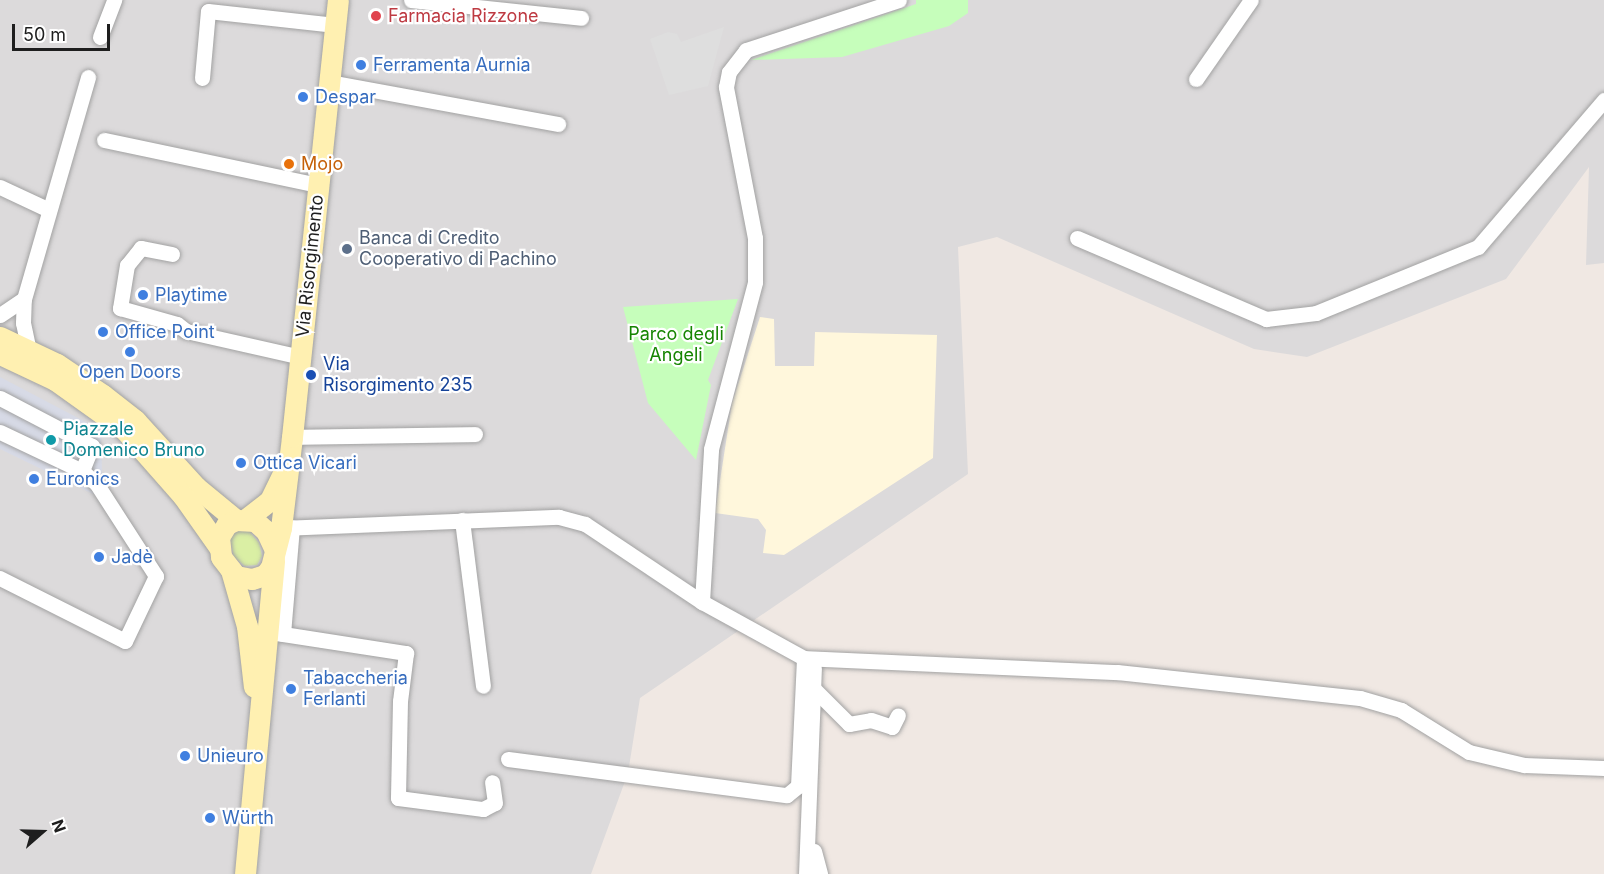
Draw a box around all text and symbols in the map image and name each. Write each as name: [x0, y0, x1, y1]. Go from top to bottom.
place label: Farmacia Rizzone: [388, 5, 539, 27]
marker: Farmacia Rizzone: [369, 9, 383, 23]
scale bar: [15, 12, 112, 50]
text: 50 m: [23, 24, 66, 45]
place label: Ferramenta Aurnia: [373, 54, 531, 76]
marker: Ferramenta Aurnia: [354, 58, 368, 72]
place label: Despar: [315, 86, 376, 108]
marker: Despar: [296, 90, 310, 104]
place label: Mojo: [301, 153, 343, 175]
marker: Mojo: [282, 157, 296, 171]
street label: Via Risorgimento: [292, 194, 328, 338]
place label: Banca di Credito Cooperativo di Pachino: [359, 228, 557, 270]
marker: Banca di Credito Cooperativo di Pachino: [340, 242, 354, 256]
place label: Playtime: [155, 284, 228, 306]
marker: Playtime: [136, 288, 150, 302]
place label: Office Point: [115, 321, 215, 343]
park label: Parco degli Angeli: [628, 324, 724, 366]
marker: Office Point: [96, 325, 110, 339]
marker: Open Doors: [123, 345, 137, 359]
place label: Via Risorgimento 235: [323, 354, 473, 397]
place label: Open Doors: [79, 361, 181, 383]
marker: Via Risorgimento 235: [304, 368, 318, 382]
place label: Piazzale Domenico Bruno: [63, 419, 205, 462]
marker: Piazzale Domenico Bruno: [44, 433, 58, 447]
place label: Ottica Vicari: [253, 452, 357, 474]
marker: Ottica Vicari: [234, 456, 248, 470]
place label: Euronics: [46, 468, 120, 490]
marker: Euronics: [27, 472, 41, 486]
place label: Jadè: [111, 546, 153, 568]
marker: Jadè: [92, 550, 106, 564]
place label: Tabaccheria Ferlanti: [303, 668, 408, 710]
marker: Tabaccheria Ferlanti: [284, 682, 298, 696]
place label: Unieuro: [197, 745, 264, 767]
marker: Unieuro: [178, 749, 192, 763]
north arrow: [12, 802, 72, 862]
place label: Würth: [222, 807, 274, 829]
marker: Würth: [203, 811, 217, 825]
text: N: [47, 817, 70, 835]

